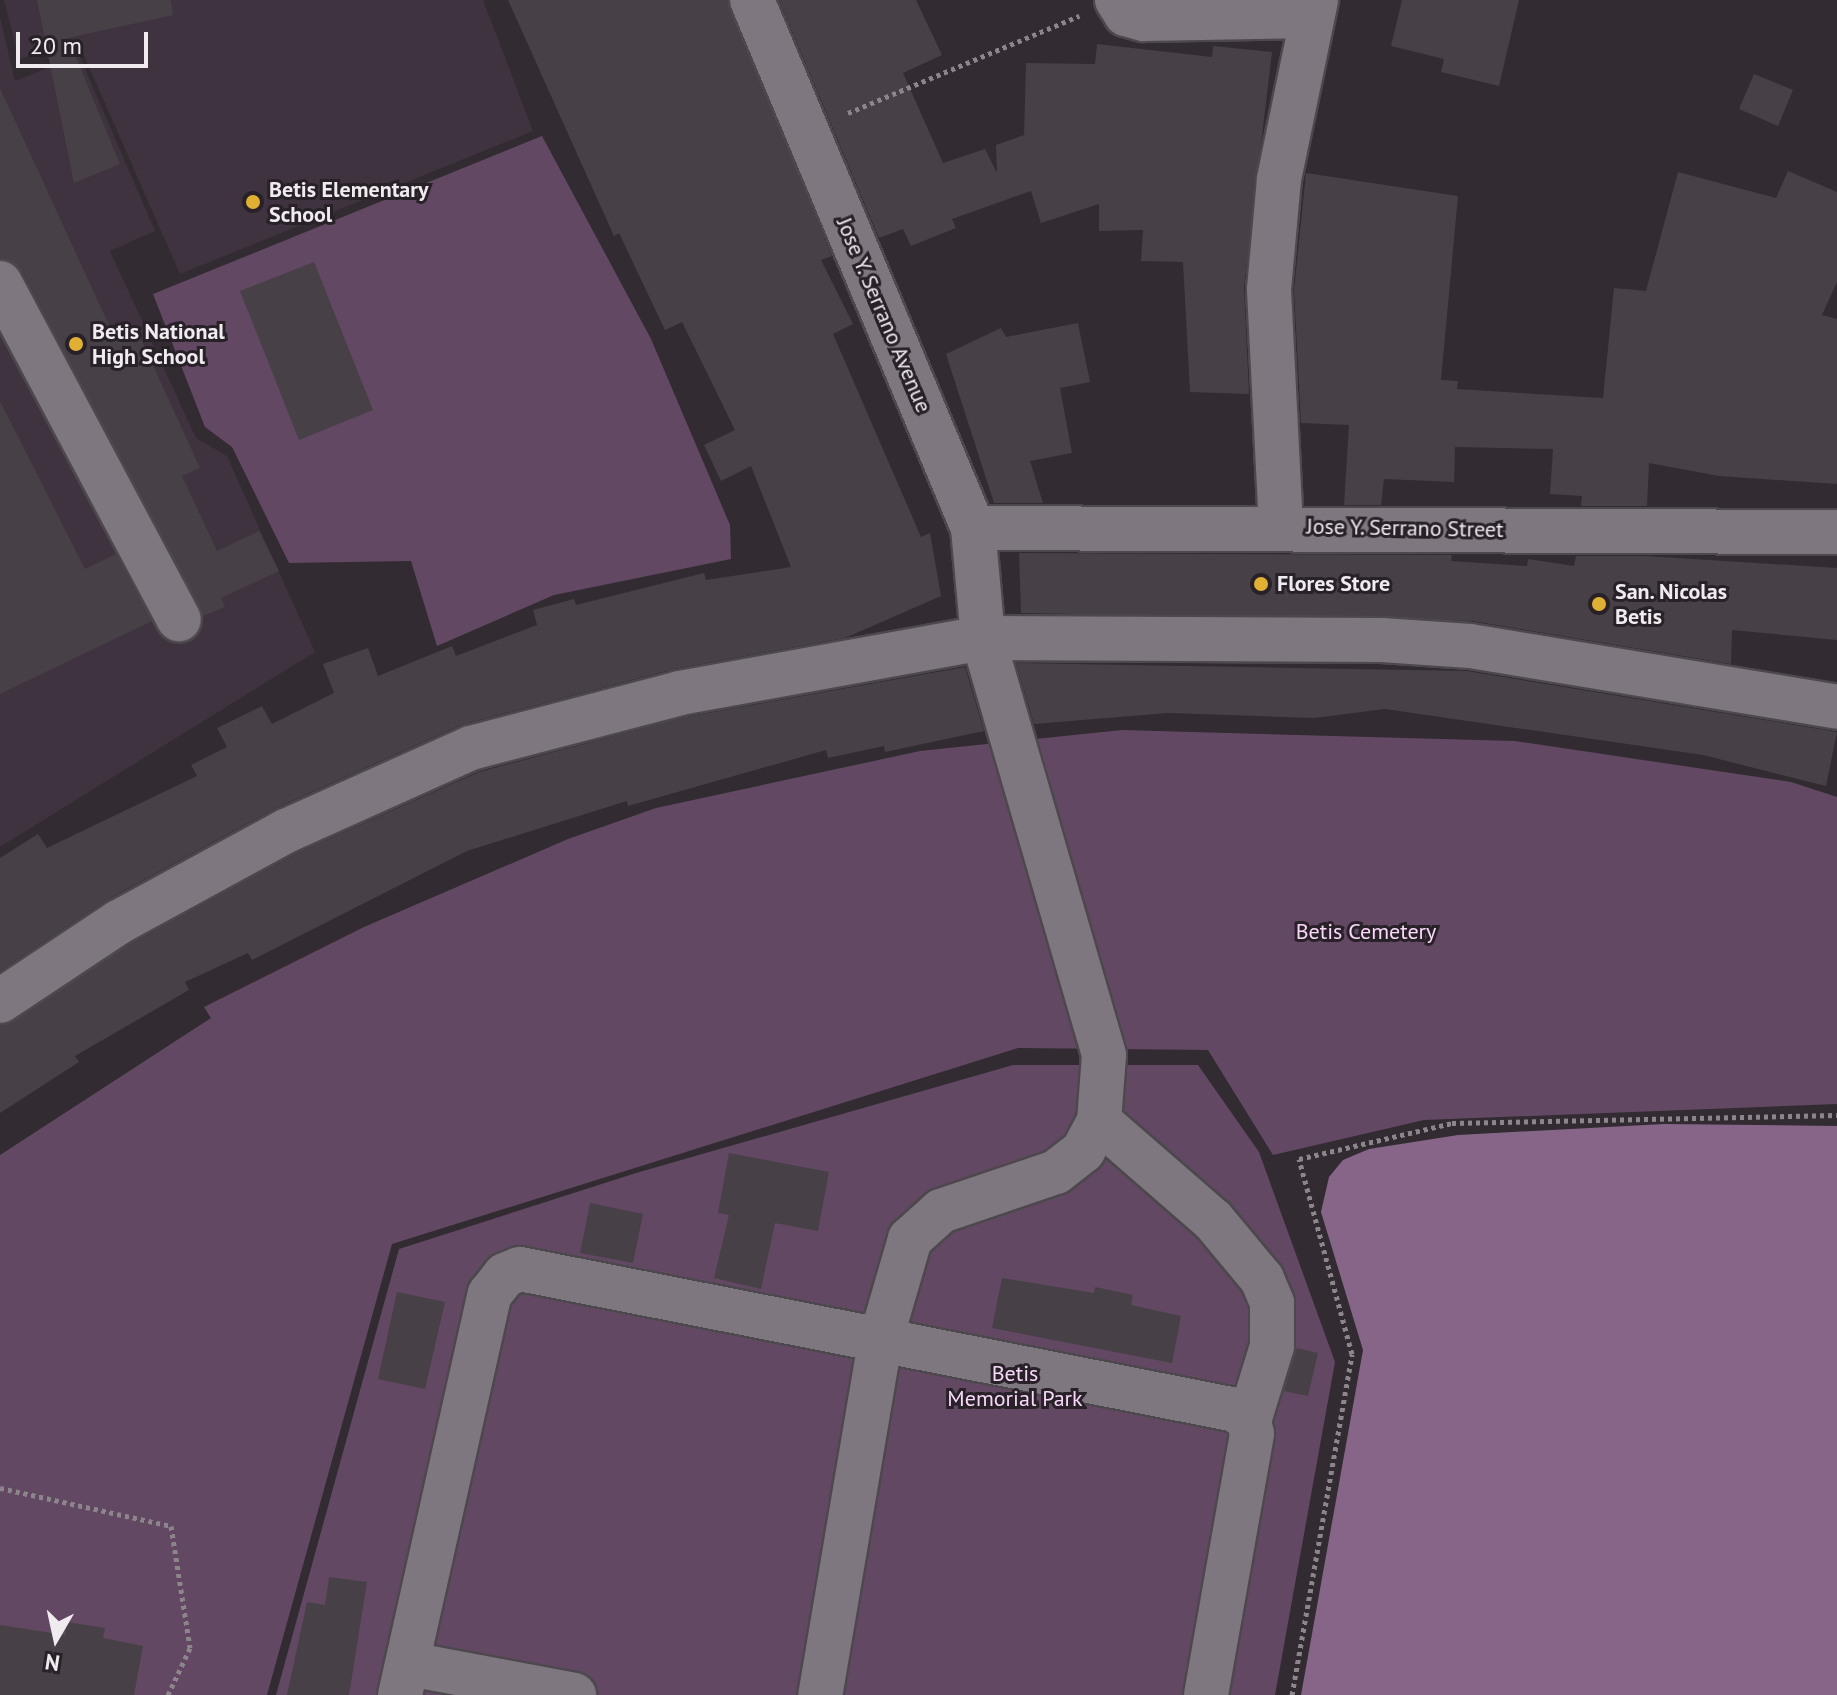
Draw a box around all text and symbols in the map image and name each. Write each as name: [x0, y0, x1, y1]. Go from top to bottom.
scale bar: [20, 16, 152, 66]
text: 20 m: [30, 30, 82, 61]
place label: Betis Elementary School: [269, 176, 428, 228]
marker: Betis Elementary School: [244, 193, 262, 211]
street label: Jose Y. Serrano Avenue: [830, 212, 938, 418]
place label: Betis National High School: [92, 318, 225, 370]
marker: Betis National High School: [67, 335, 85, 353]
street label: Jose Y. Serrano Street: [1305, 513, 1505, 543]
place label: Flores Store: [1277, 571, 1390, 597]
marker: Flores Store: [1252, 575, 1270, 593]
place label: San. Nicolas Betis: [1615, 578, 1729, 630]
marker: San. Nicolas Betis: [1590, 595, 1608, 613]
park label: Betis Cemetery: [1296, 919, 1436, 945]
park label: Betis Memorial Park: [947, 1360, 1083, 1412]
north arrow: [16, 1599, 96, 1679]
text: N: [43, 1648, 62, 1678]

